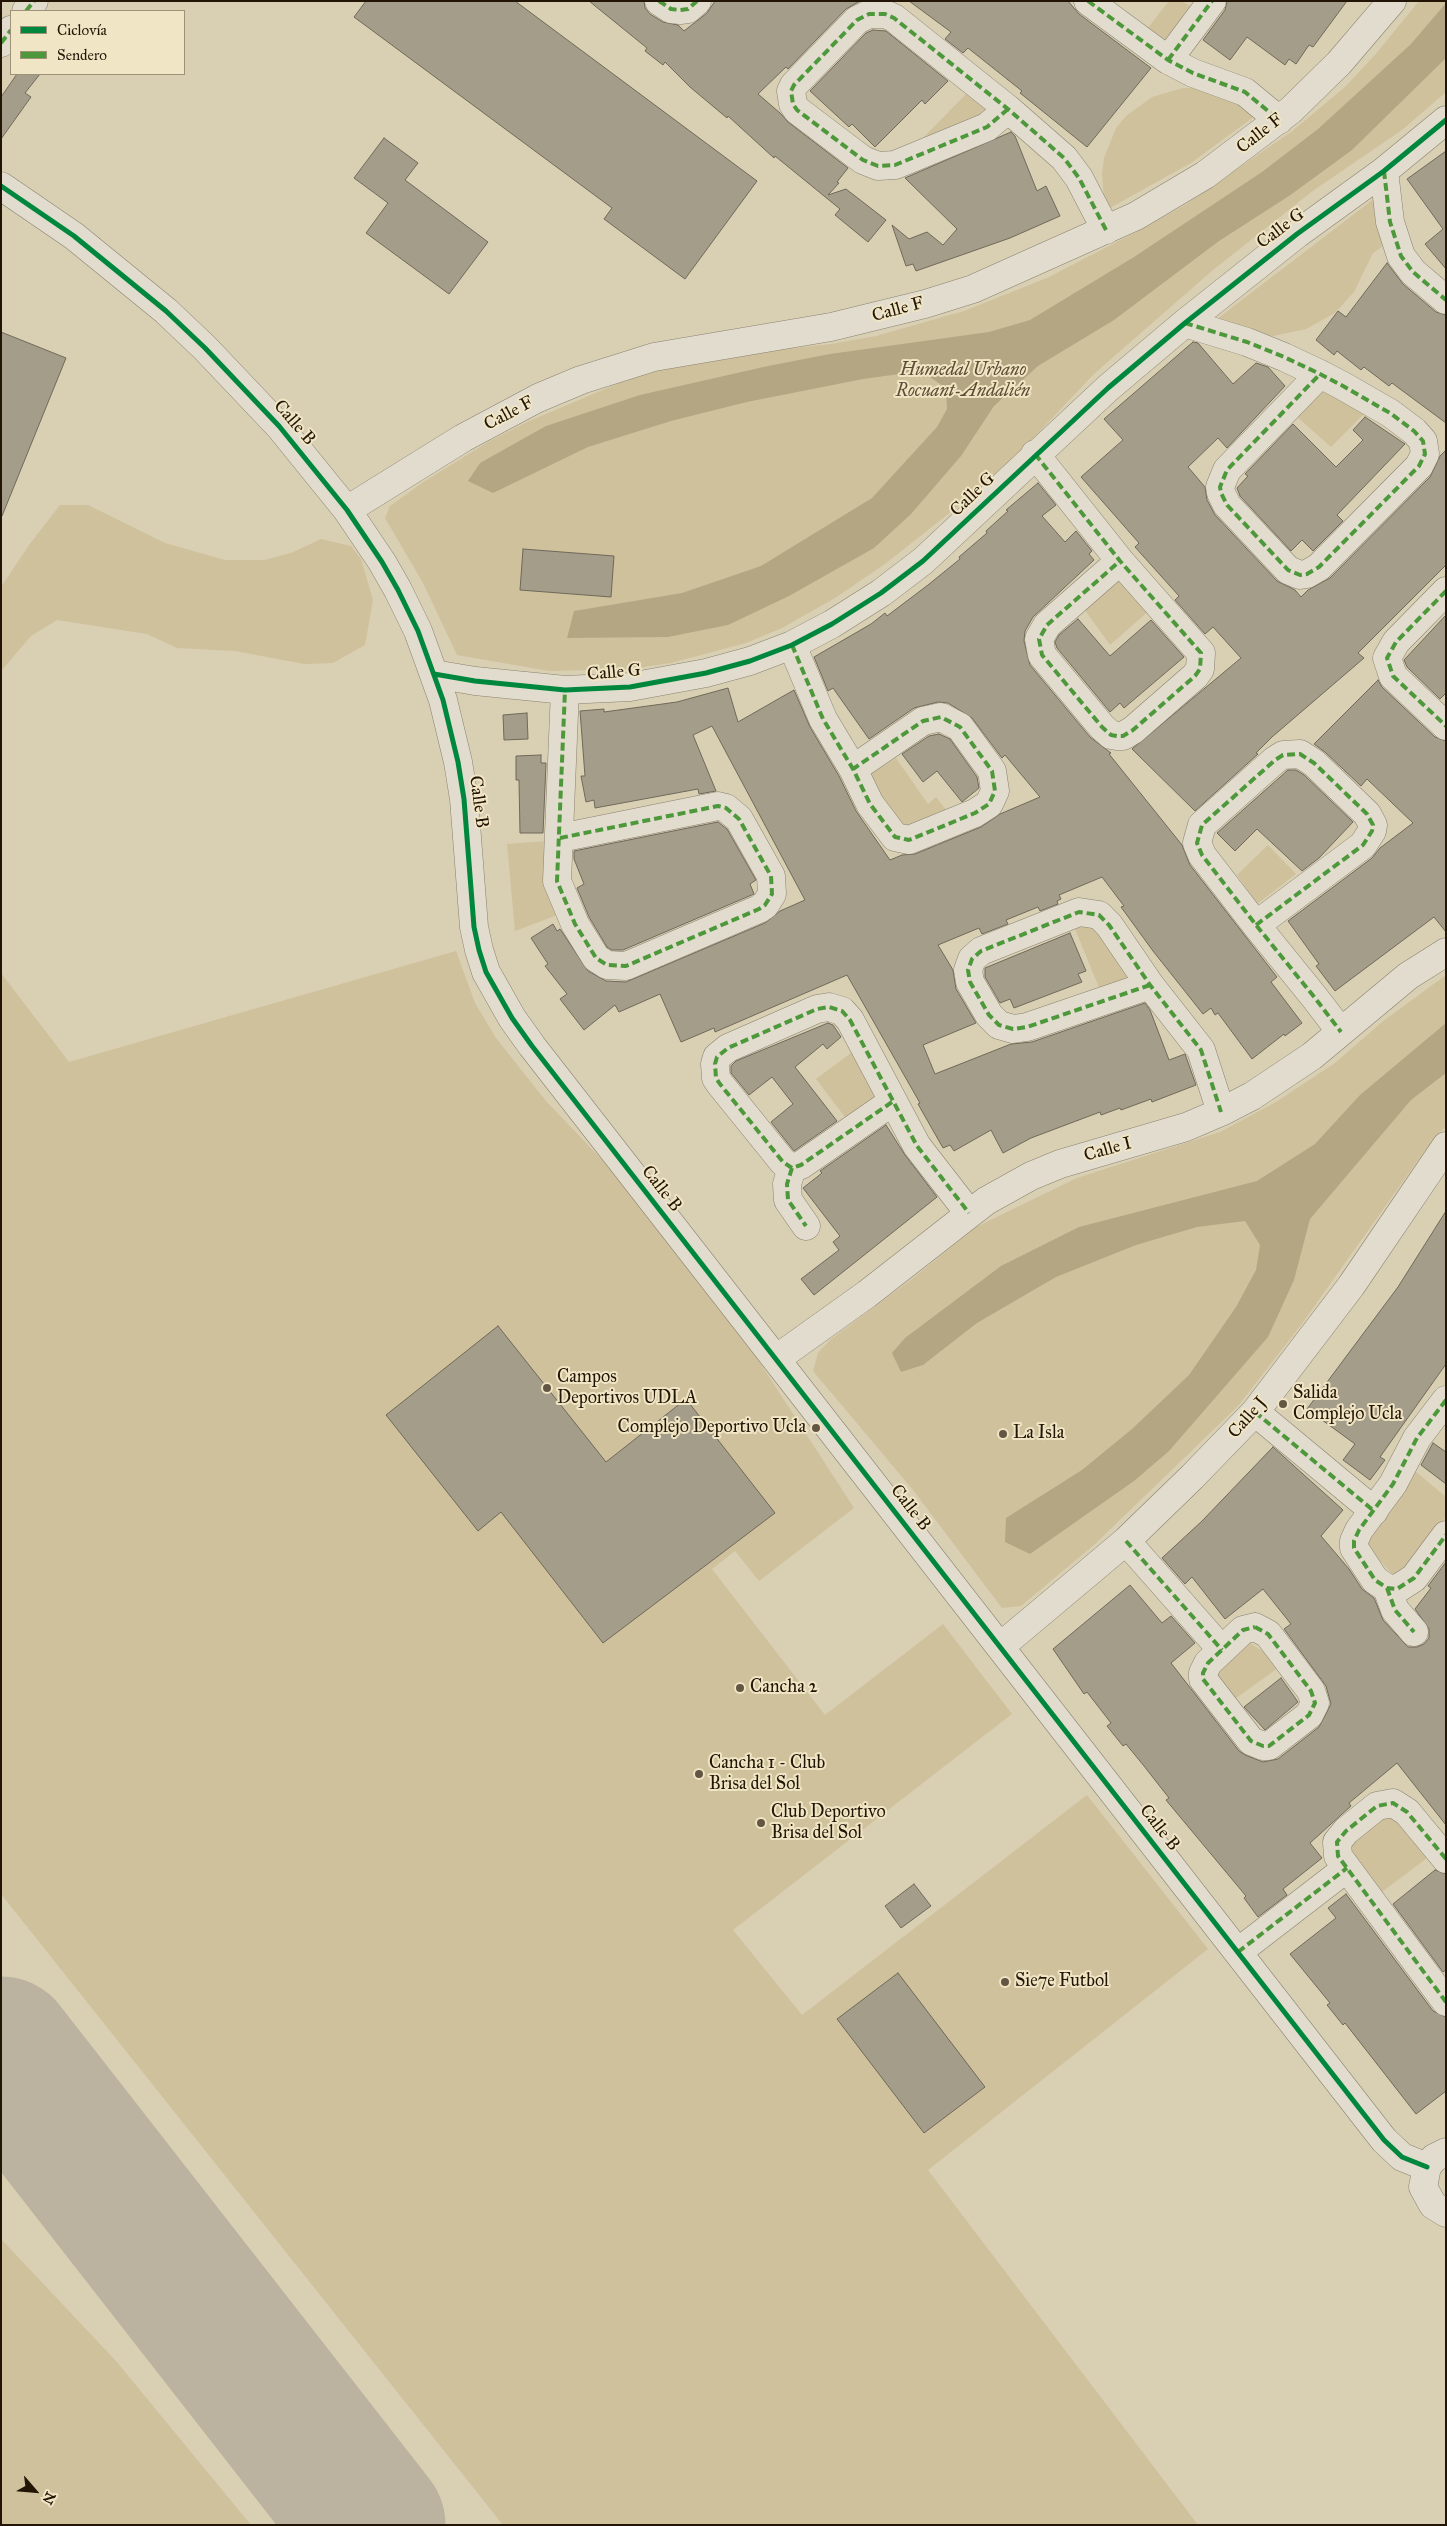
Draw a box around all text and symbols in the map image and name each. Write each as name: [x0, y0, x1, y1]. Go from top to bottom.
legend: [10, 10, 185, 75]
text: Ciclovía: [57, 21, 107, 39]
text: Sendero: [57, 46, 107, 64]
street label: Calle F: [1233, 109, 1287, 159]
street label: Calle G: [1253, 204, 1309, 254]
street label: Calle F: [870, 293, 926, 327]
park label: Humedal Urbano Rocuant-Andalién: [896, 360, 1030, 402]
street label: Calle F: [481, 392, 537, 436]
street label: Calle B: [269, 396, 319, 450]
street label: Calle G: [946, 468, 1000, 522]
street label: Calle G: [586, 660, 642, 686]
street label: Calle B: [464, 774, 492, 830]
street label: Calle I: [1082, 1133, 1134, 1167]
street label: Calle B: [636, 1162, 686, 1216]
place label: Campos Deportivos UDLA: [557, 1367, 697, 1410]
marker: Campos Deportivos UDLA: [541, 1382, 553, 1394]
place label: Salida Complejo Ucla: [1293, 1383, 1402, 1426]
street label: Calle J: [1224, 1393, 1272, 1443]
marker: Salida Complejo Ucla: [1277, 1398, 1289, 1410]
place label: Complejo Deportivo Ucla: [618, 1417, 806, 1439]
marker: Complejo Deportivo Ucla: [810, 1422, 822, 1434]
place label: La Isla: [1013, 1423, 1064, 1445]
marker: La Isla: [997, 1428, 1009, 1440]
street label: Calle B: [885, 1481, 935, 1535]
place label: Cancha 2: [750, 1677, 818, 1699]
marker: Cancha 2: [734, 1682, 746, 1694]
place label: Cancha 1 - Club Brisa del Sol: [709, 1753, 825, 1796]
marker: Cancha 1 - Club Brisa del Sol: [693, 1768, 705, 1780]
street label: Calle B: [1134, 1801, 1184, 1855]
place label: Club Deportivo Brisa del Sol: [771, 1802, 886, 1845]
marker: Club Deportivo Brisa del Sol: [755, 1817, 767, 1829]
place label: Sie7e Futbol: [1015, 1971, 1109, 1993]
marker: Sie7e Futbol: [999, 1976, 1011, 1988]
north arrow: [10, 2466, 60, 2516]
text: N: [39, 2489, 59, 2507]

